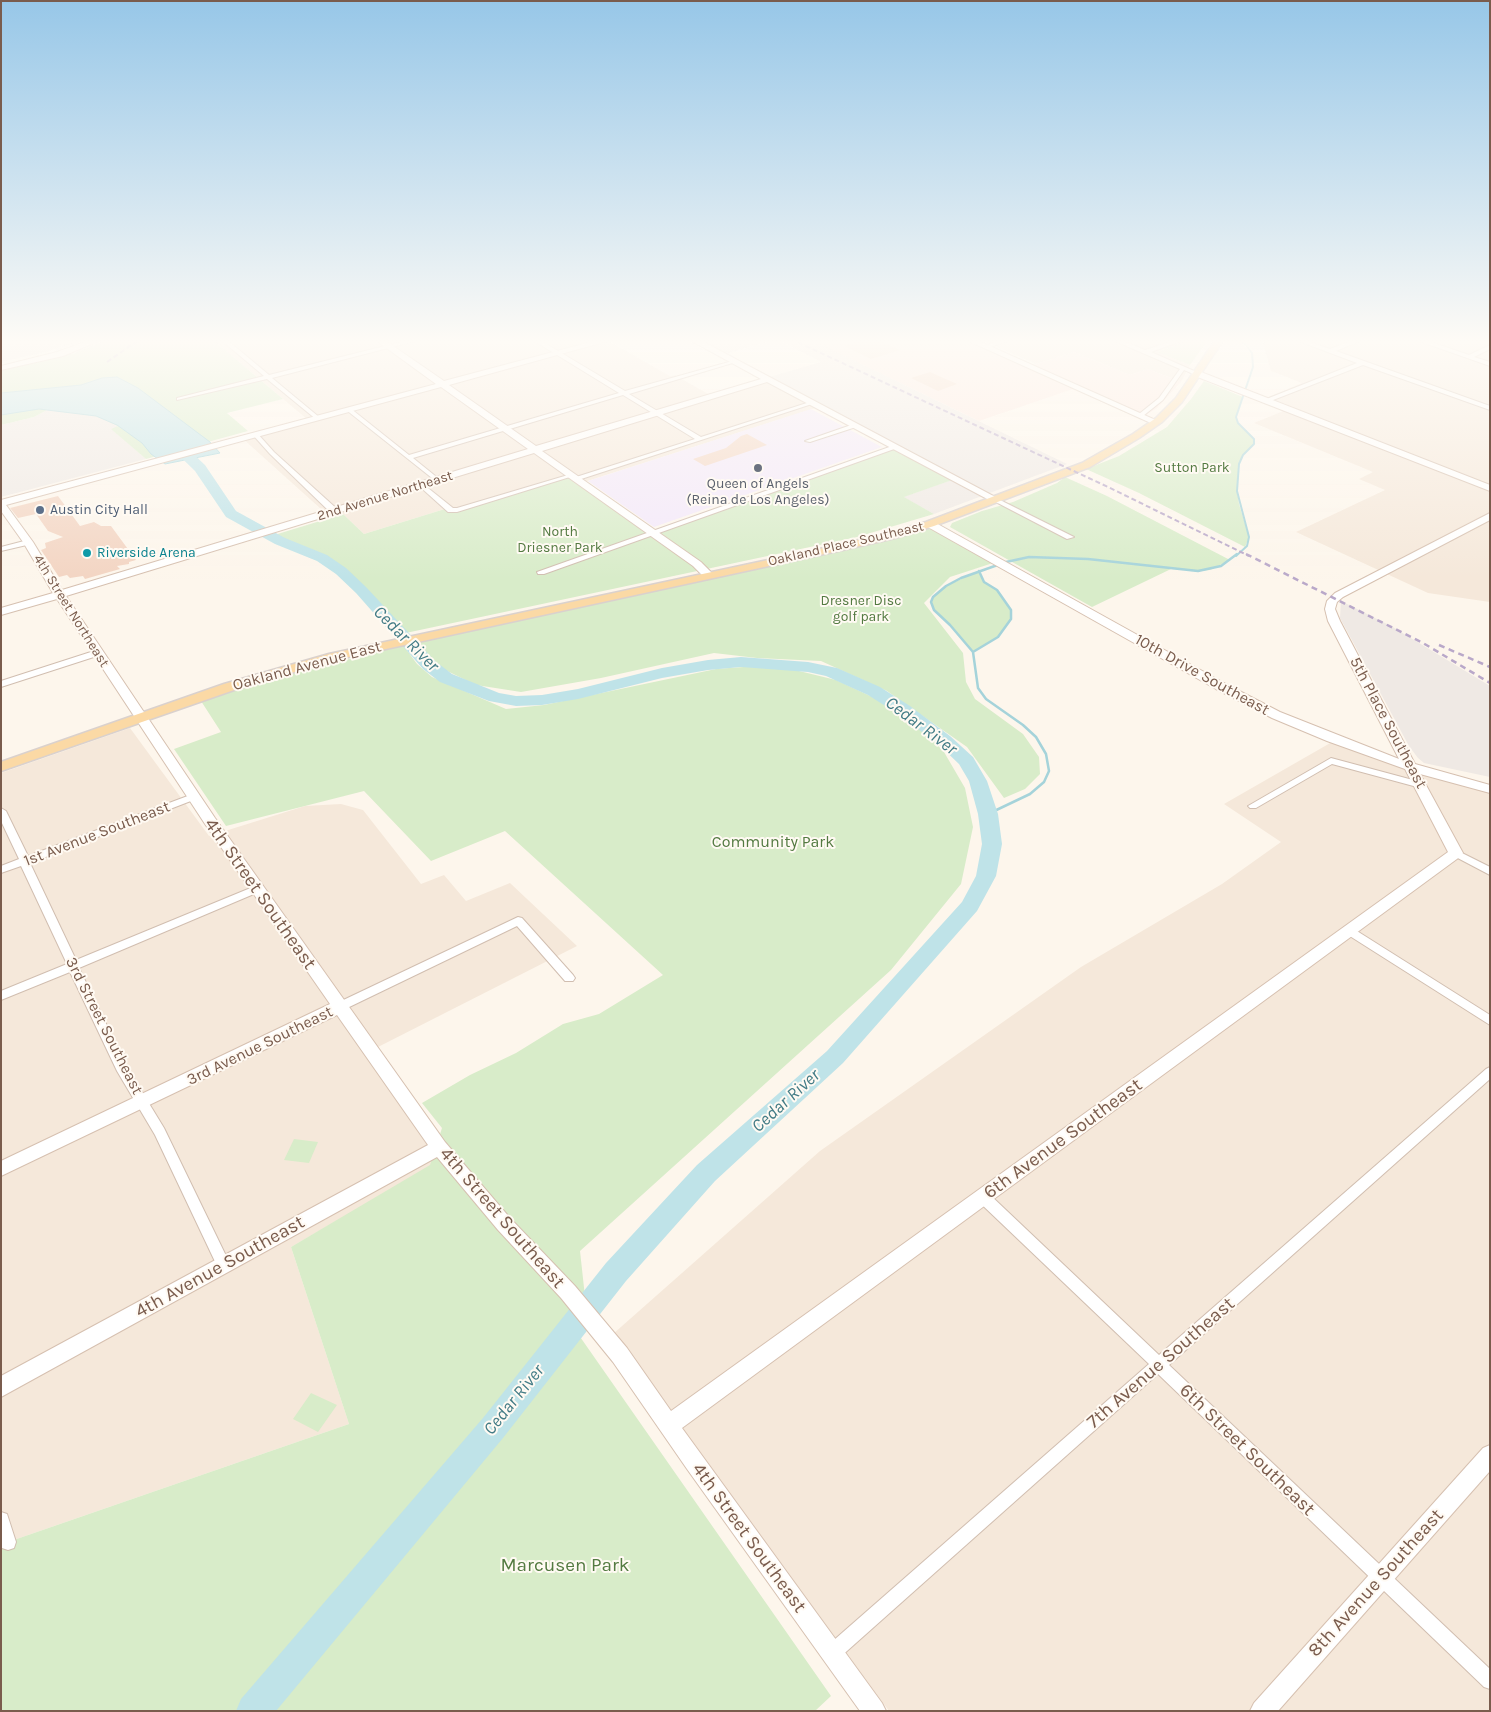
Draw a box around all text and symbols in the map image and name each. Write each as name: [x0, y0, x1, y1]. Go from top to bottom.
park label: Sutton Park: [1154, 460, 1230, 476]
marker: Queen of Angels (Reina de Los Angeles): [752, 462, 764, 474]
street label: 2nd Avenue Northeast: [315, 467, 455, 525]
place label: Queen of Angels (Reina de Los Angeles): [686, 476, 830, 508]
place label: Austin City Hall: [50, 502, 148, 518]
marker: Austin City Hall: [34, 504, 46, 516]
street label: Oakland Place Southeast: [767, 518, 925, 570]
park label: North Driesner Park: [517, 524, 603, 556]
place label: Riverside Arena: [97, 545, 196, 561]
marker: Riverside Arena: [81, 547, 93, 559]
street label: 4th Street Northeast: [29, 551, 113, 671]
park label: Dresner Disc golf park: [821, 593, 901, 626]
water label: Cedar River: [369, 602, 443, 676]
street label: 10th Drive Southeast: [1131, 630, 1273, 720]
street label: Oakland Avenue East: [231, 637, 383, 695]
street label: 5th Place Southeast: [1345, 654, 1431, 792]
water label: Cedar River: [881, 692, 961, 760]
street label: 1st Avenue Southeast: [21, 797, 173, 871]
street label: 4th Street Southeast: [199, 814, 321, 974]
park label: Community Park: [712, 832, 834, 852]
street label: 3rd Street Southeast: [61, 954, 147, 1098]
street label: 3rd Avenue Southeast: [184, 1002, 336, 1090]
water label: Cedar River: [747, 1065, 825, 1137]
street label: 6th Avenue Southeast: [979, 1074, 1147, 1204]
street label: 4th Street Southeast: [434, 1143, 570, 1293]
street label: 4th Avenue Southeast: [131, 1211, 309, 1323]
street label: 7th Avenue Southeast: [1082, 1293, 1240, 1433]
water label: Cedar River: [479, 1360, 549, 1440]
street label: 6th Street Southeast: [1174, 1379, 1320, 1521]
street label: 4th Street Southeast: [687, 1459, 811, 1617]
street label: 8th Avenue Southeast: [1304, 1504, 1448, 1662]
park label: Marcusen Park: [500, 1555, 630, 1577]

